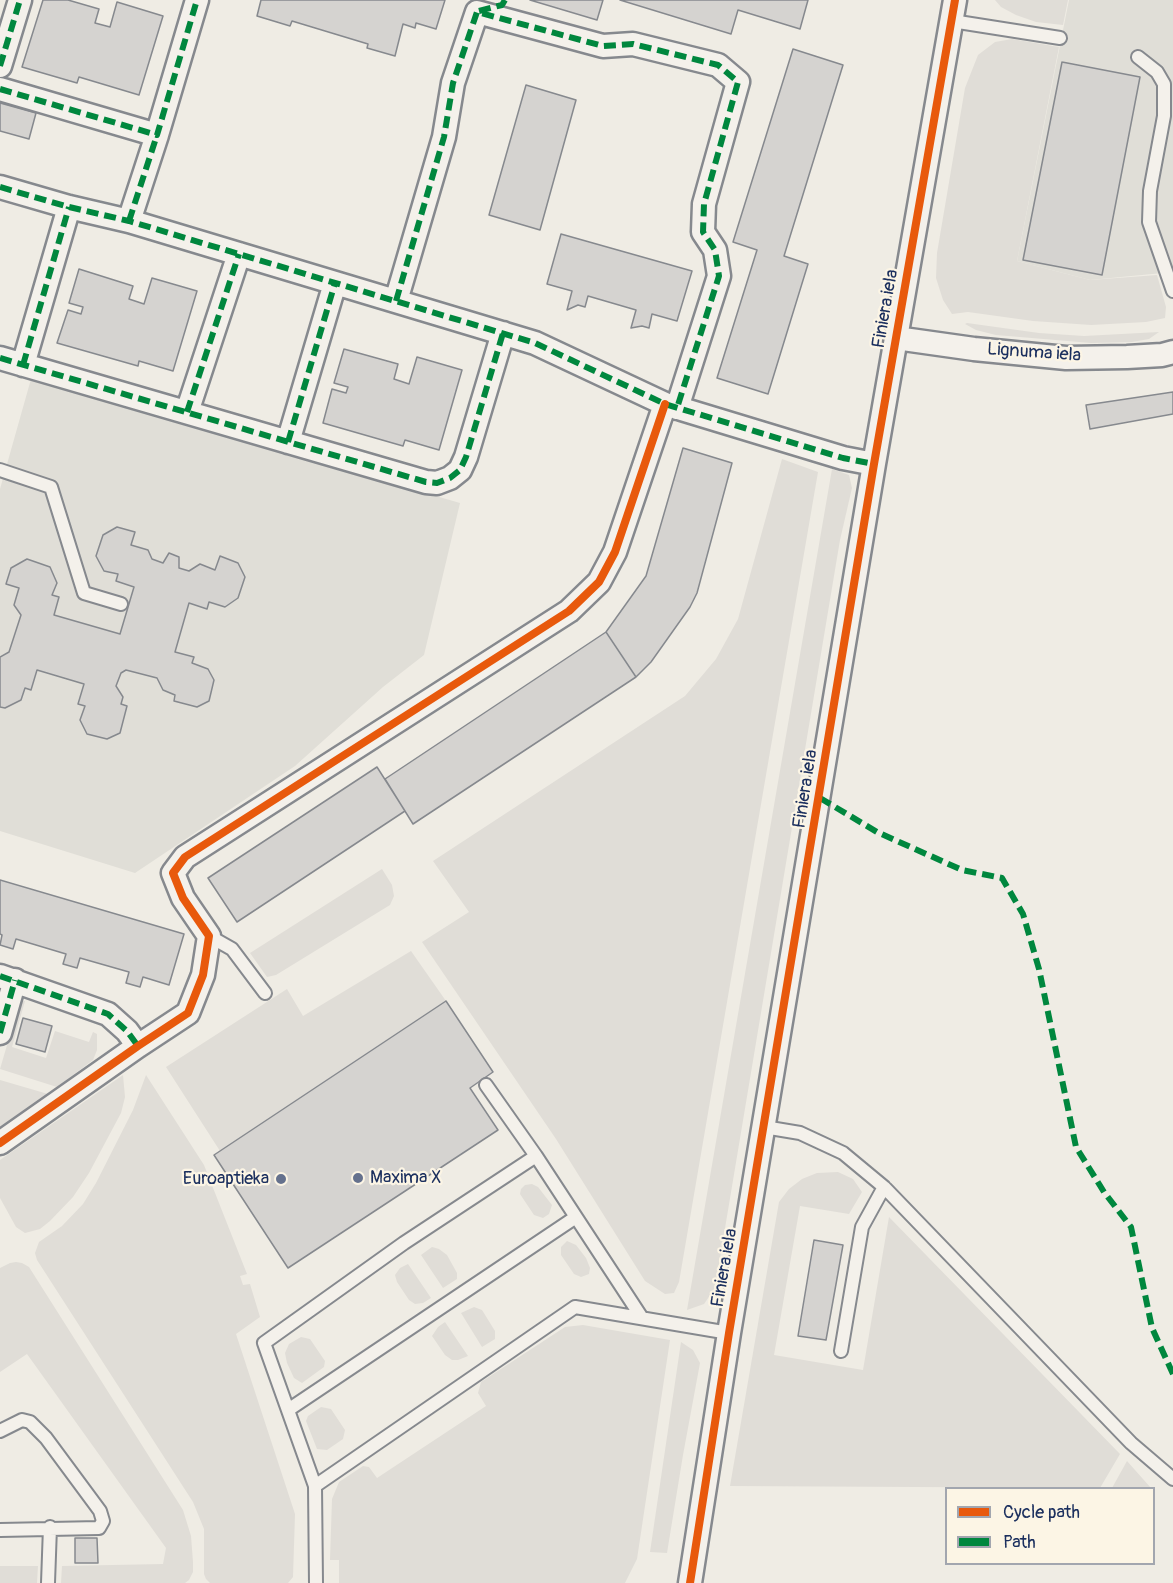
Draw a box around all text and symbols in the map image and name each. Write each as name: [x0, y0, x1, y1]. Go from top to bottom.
street label: Finiera iela: [868, 268, 904, 350]
street label: Lignuma iela: [986, 339, 1082, 367]
street label: Finiera iela: [789, 748, 823, 830]
place label: Maxima X: [370, 1167, 442, 1189]
place label: Euroaptieka: [183, 1168, 269, 1190]
marker: Maxima X: [351, 1171, 365, 1185]
marker: Euroaptieka: [274, 1172, 288, 1186]
street label: Finiera iela: [707, 1227, 743, 1309]
legend: [945, 1487, 1155, 1565]
text: Cycle path: [1003, 1501, 1080, 1524]
text: Path: [1003, 1531, 1036, 1554]

